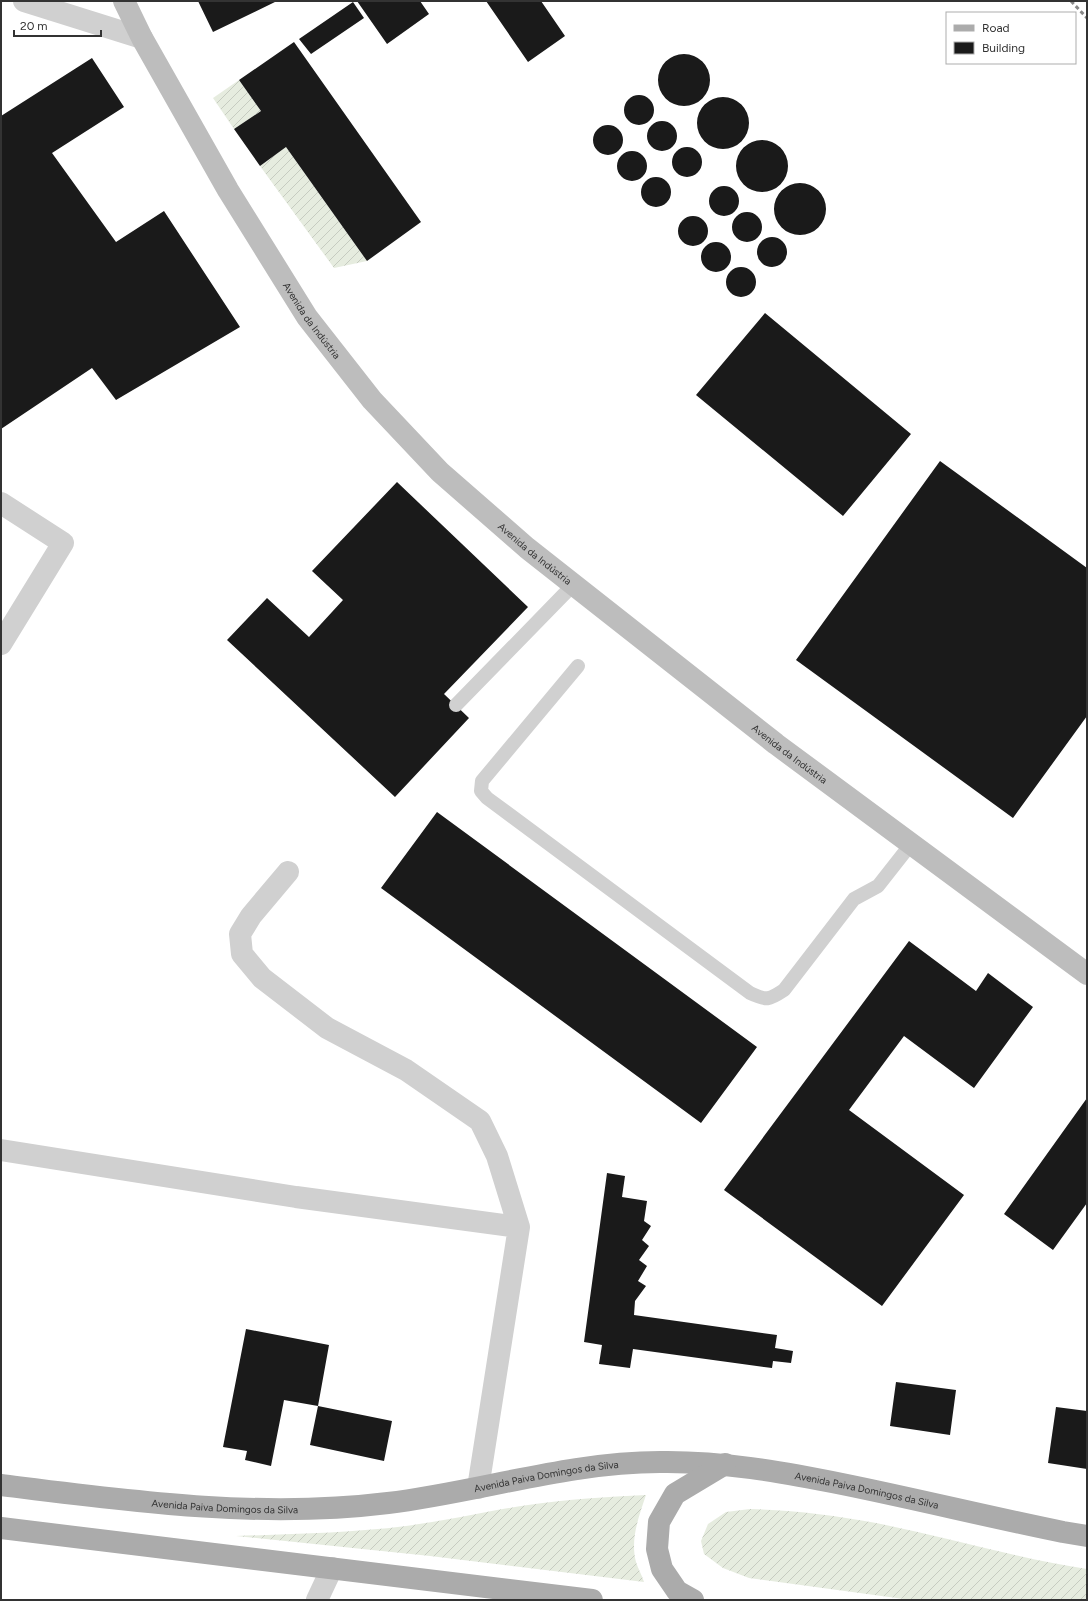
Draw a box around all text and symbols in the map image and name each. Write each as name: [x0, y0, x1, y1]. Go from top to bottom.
scale bar: [14, 12, 101, 38]
legend: [946, 12, 1076, 64]
text: 20 m: [20, 19, 48, 33]
text: Road: [982, 21, 1010, 35]
text: Building: [982, 41, 1025, 55]
street label: Avenida da Indústria: [280, 280, 343, 362]
street label: Avenida da Indústria: [495, 520, 574, 588]
street label: Avenida da Indústria: [749, 721, 830, 787]
street label: Avenida Paiva Domingos da Silva: [473, 1458, 619, 1495]
street label: Avenida Paiva Domingos da Silva: [794, 1469, 940, 1512]
street label: Avenida Paiva Domingos da Silva: [151, 1497, 298, 1516]

